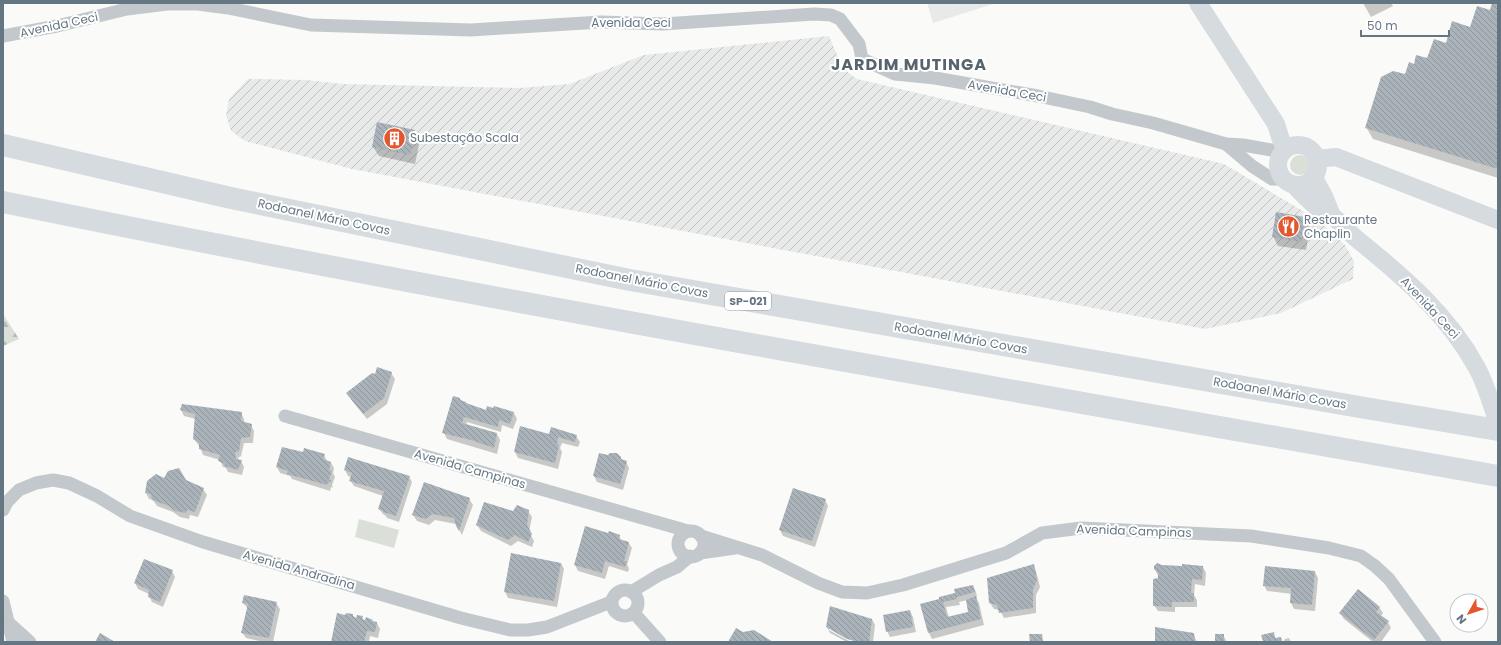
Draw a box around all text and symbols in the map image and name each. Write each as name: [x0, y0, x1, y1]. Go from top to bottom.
street label: Avenida Ceci: [18, 8, 99, 41]
scale bar: [1361, 12, 1449, 38]
street label: Avenida Ceci: [591, 14, 671, 31]
text: 50 m: [1367, 17, 1398, 34]
district label: JARDIM MUTINGA: [831, 53, 987, 76]
street label: Avenida Ceci: [967, 75, 1048, 106]
building icon: Subestação Scala: [381, 125, 407, 151]
place label: Subestação Scala: [410, 129, 519, 146]
street label: Rodoanel Mário Covas: [256, 194, 392, 239]
place label: Restaurante Chaplin: [1304, 211, 1377, 242]
restaurant icon: Restaurante Chaplin: [1275, 214, 1301, 240]
street label: Rodoanel Mário Covas: [574, 259, 710, 302]
street label: Avenida Ceci: [1397, 273, 1464, 342]
road number: SP-021: [725, 292, 771, 310]
street label: Rodoanel Mário Covas: [893, 317, 1029, 358]
street label: Rodoanel Mário Covas: [1212, 372, 1348, 413]
street label: Avenida Campinas: [412, 444, 528, 493]
street label: Avenida Campinas: [1076, 520, 1192, 541]
street label: Avenida Andradina: [241, 545, 357, 594]
north arrow: [1449, 593, 1489, 633]
text: N: [1452, 611, 1470, 628]

